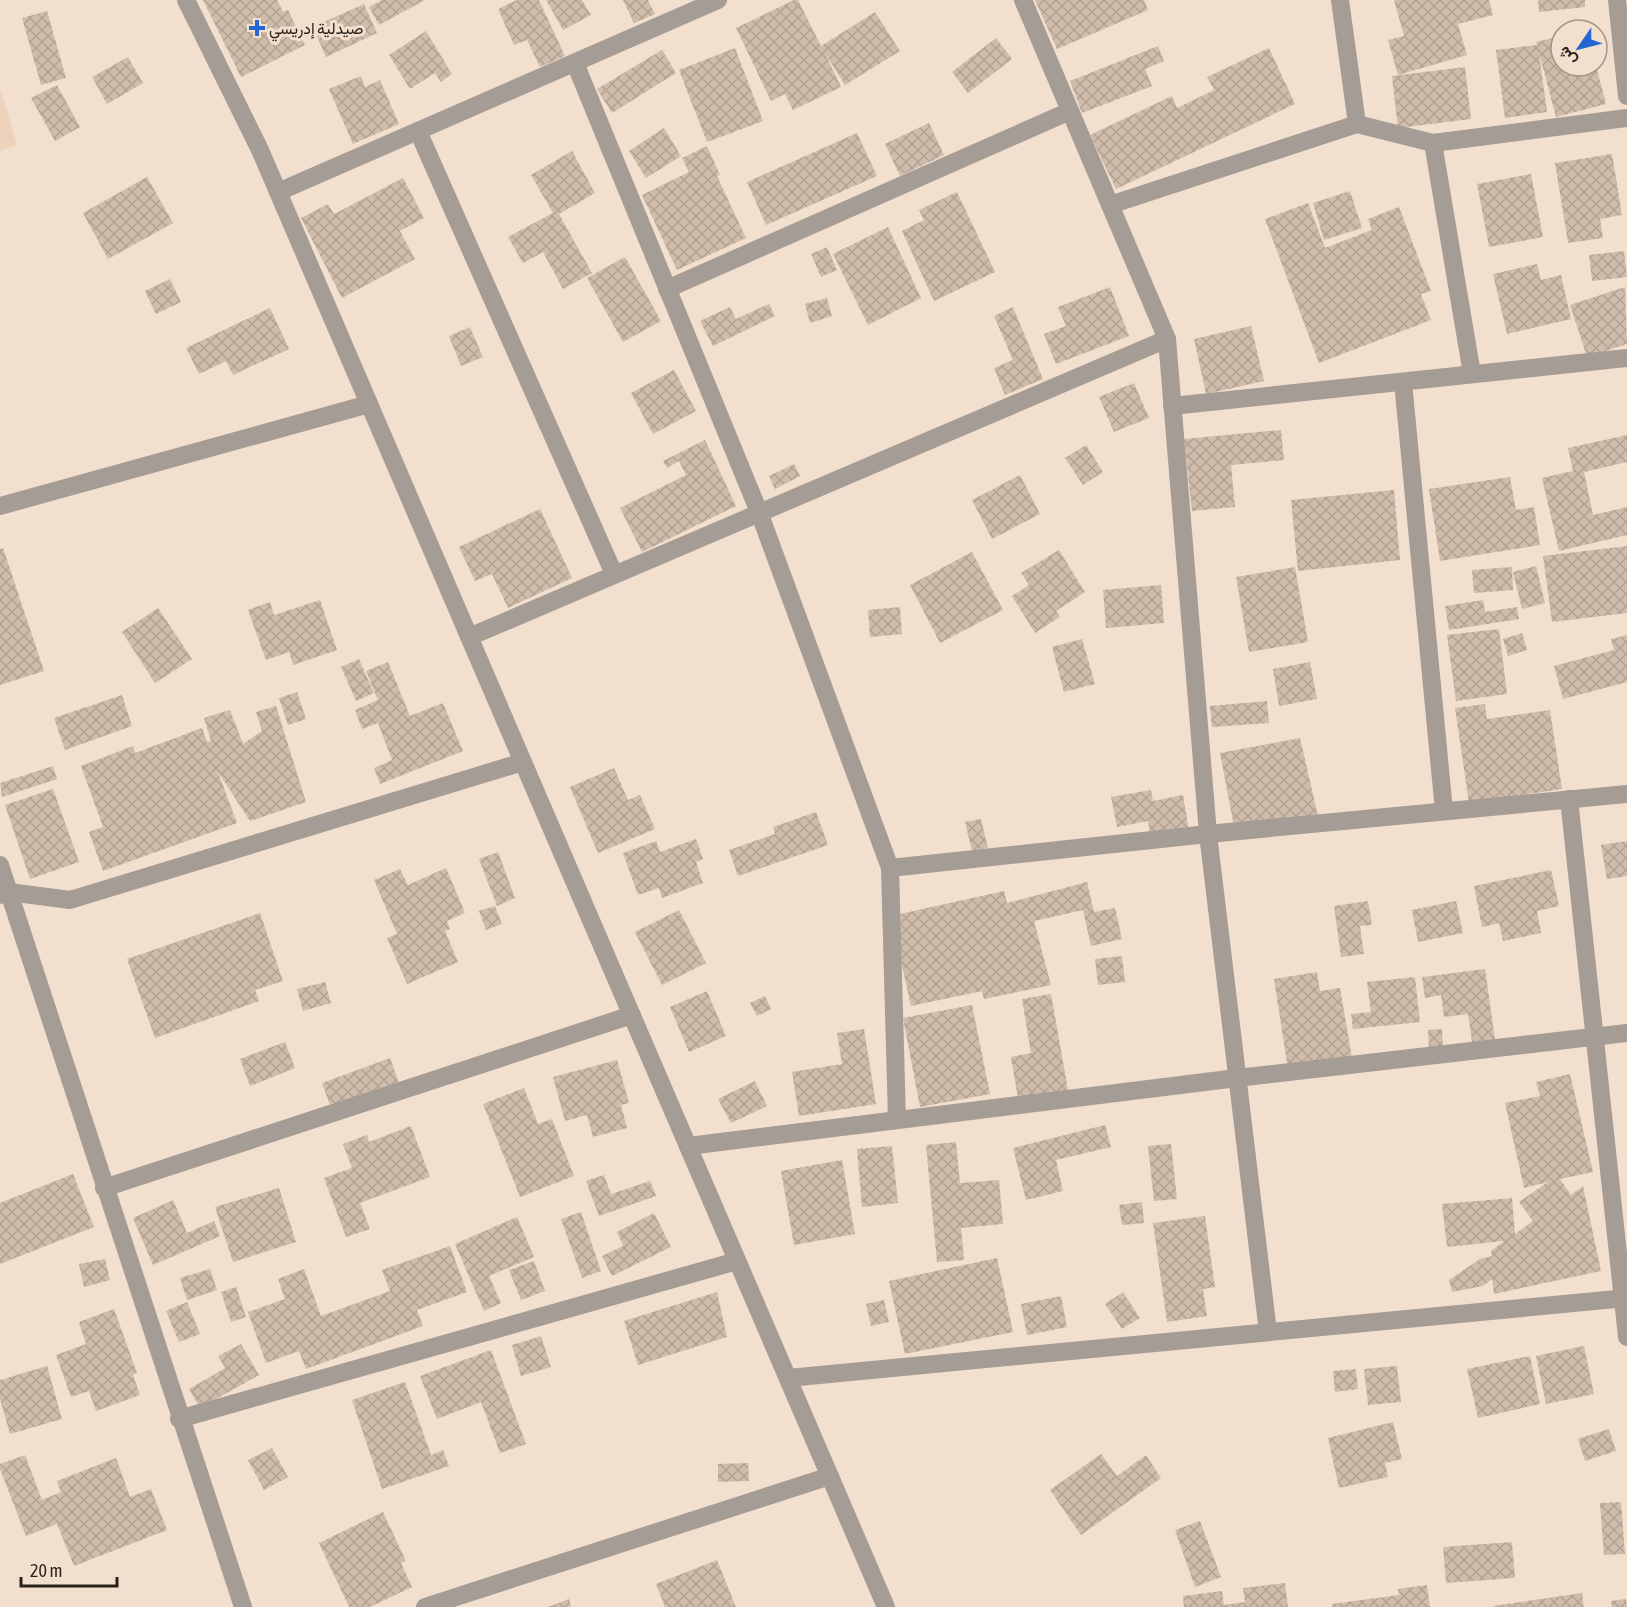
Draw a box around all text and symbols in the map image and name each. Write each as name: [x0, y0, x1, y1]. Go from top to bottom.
north arrow: [1549, 18, 1609, 78]
place label: صيدلية إدريسي: [269, 19, 363, 42]
marker: صيدلية إدريسي: [250, 21, 264, 35]
text: ش: [1554, 43, 1580, 70]
scale bar: [21, 1550, 117, 1588]
text: 20 m: [30, 1560, 62, 1581]

